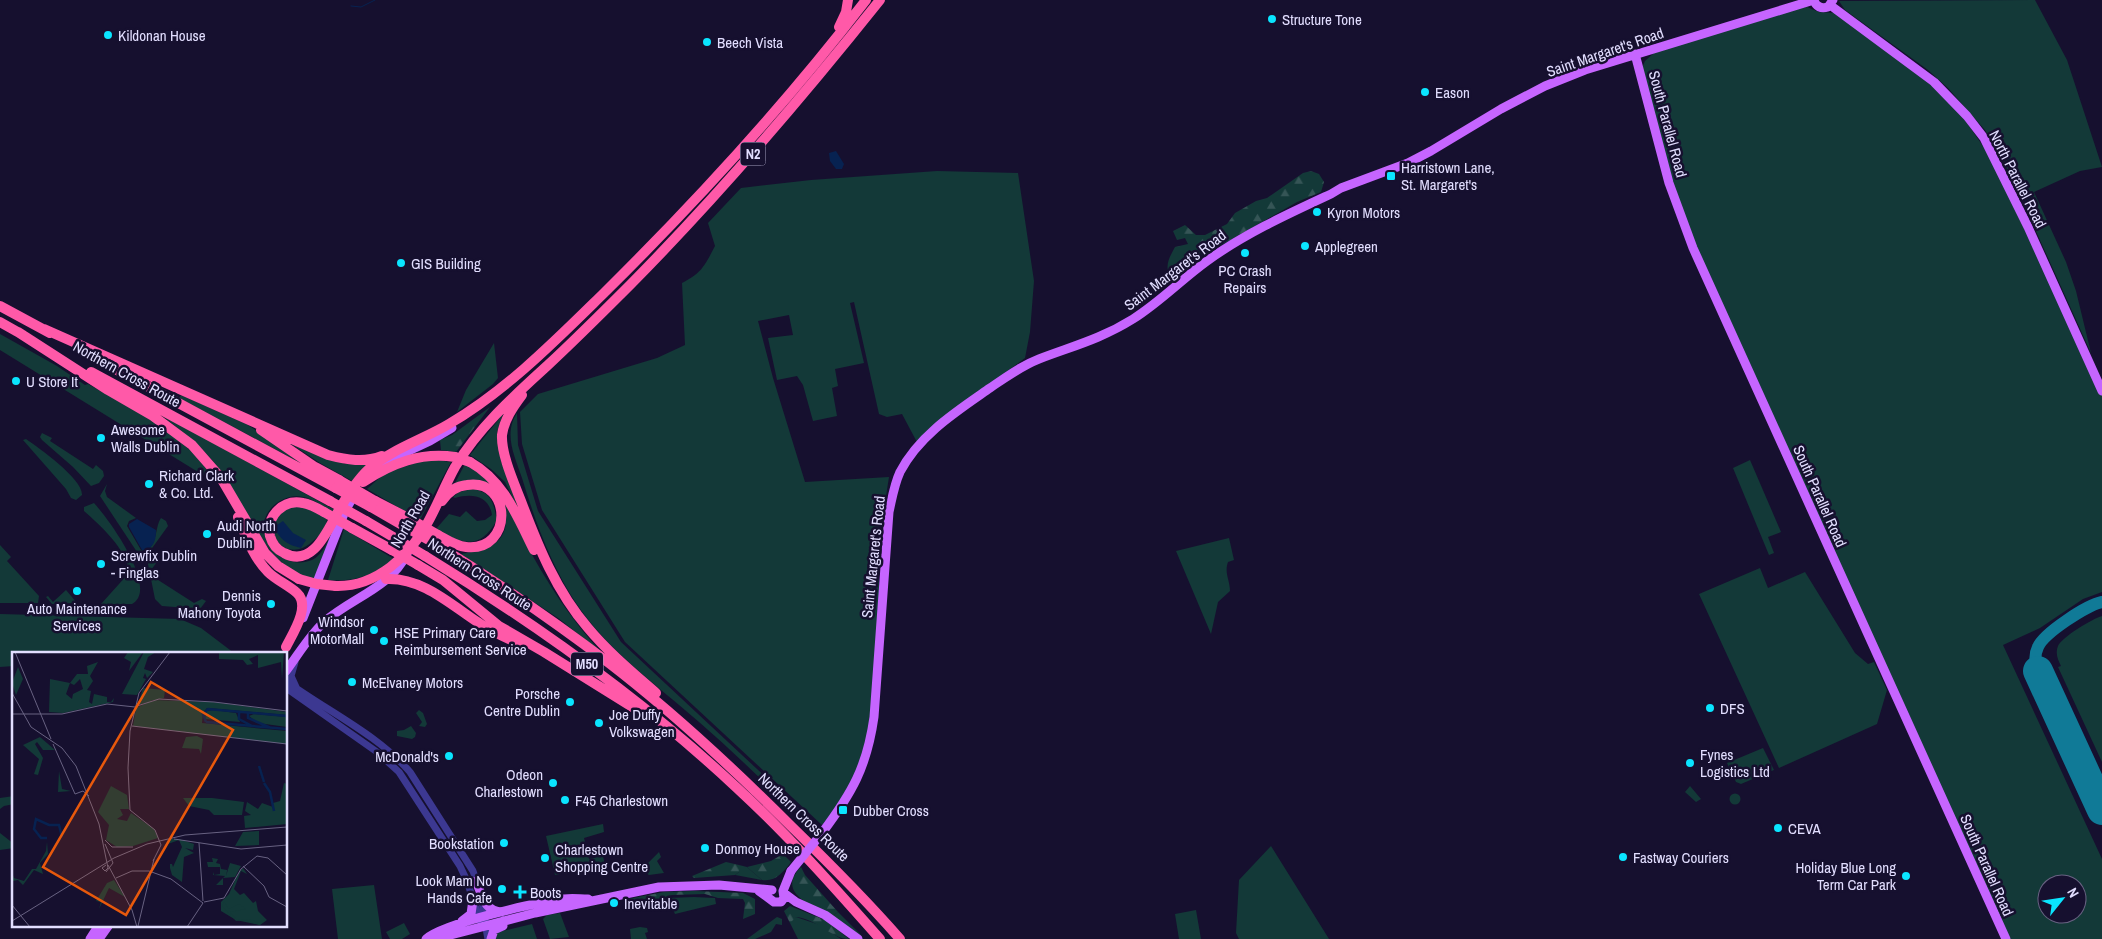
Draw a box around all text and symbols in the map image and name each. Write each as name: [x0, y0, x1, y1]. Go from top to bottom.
place label: Structure Tone: [1282, 9, 1362, 30]
marker: Structure Tone: [1266, 13, 1278, 25]
street label: Saint Margaret's Road: [1544, 22, 1666, 82]
place label: Kildonan House: [118, 25, 206, 46]
marker: Kildonan House: [102, 29, 114, 41]
place label: Beech Vista: [717, 32, 783, 53]
marker: Beech Vista: [701, 36, 713, 48]
street label: South Parallel Road: [1644, 68, 1692, 180]
place label: Eason: [1435, 82, 1470, 103]
marker: Eason: [1419, 86, 1431, 98]
street label: North Parallel Road: [1984, 126, 2052, 232]
road number: N2: [740, 142, 766, 166]
place label: Harristown Lane, St. Margaret's: [1401, 157, 1495, 195]
marker: Harristown Lane, St. Margaret's: [1385, 170, 1397, 182]
place label: Kyron Motors: [1327, 202, 1400, 223]
marker: Kyron Motors: [1311, 206, 1323, 218]
street label: Saint Margaret's Road: [1120, 225, 1230, 315]
place label: Applegreen: [1314, 236, 1378, 257]
marker: Applegreen: [1299, 240, 1311, 252]
marker: PC Crash Repairs: [1239, 247, 1251, 259]
place label: GIS Building: [411, 253, 481, 274]
marker: GIS Building: [395, 257, 407, 269]
place label: PC Crash Repairs: [1218, 260, 1272, 298]
street label: Northern Cross Route: [70, 336, 185, 412]
place label: U Store It: [26, 371, 79, 392]
marker: U Store It: [10, 375, 22, 387]
place label: Awesome Walls Dublin: [110, 419, 180, 457]
marker: Awesome Walls Dublin: [95, 432, 107, 444]
street label: South Parallel Road: [1788, 442, 1852, 550]
place label: Richard Clark & Co. Ltd.: [159, 465, 235, 503]
marker: Richard Clark & Co. Ltd.: [143, 478, 155, 490]
street label: North Road: [385, 487, 435, 551]
street label: Saint Margaret's Road: [856, 495, 890, 619]
place label: Audi North Dublin: [216, 515, 276, 553]
marker: Audi North Dublin: [201, 528, 213, 540]
street label: Northern Cross Route: [424, 533, 536, 615]
place label: Screwfix Dublin - Finglas: [111, 545, 197, 583]
marker: Screwfix Dublin - Finglas: [95, 558, 107, 570]
marker: Auto Maintenance Services: [71, 585, 83, 597]
place label: Dennis Mahony Toyota: [178, 585, 261, 623]
place label: Auto Maintenance Services: [26, 598, 127, 636]
marker: Dennis Mahony Toyota: [265, 598, 277, 610]
place label: Windsor MotorMall: [310, 611, 364, 649]
place label: HSE Primary Care Reimbursement Service: [394, 622, 527, 660]
marker: Windsor MotorMall: [368, 624, 380, 636]
marker: HSE Primary Care Reimbursement Service: [378, 635, 390, 647]
inset map: [12, 652, 288, 926]
road number: M50: [571, 652, 603, 676]
place label: McElvaney Motors: [362, 672, 463, 693]
marker: McElvaney Motors: [346, 676, 358, 688]
place label: Porsche Centre Dublin: [484, 683, 560, 721]
marker: Porsche Centre Dublin: [564, 696, 576, 708]
place label: DFS: [1720, 698, 1745, 719]
marker: DFS: [1704, 702, 1716, 714]
place label: Joe Duffy Volkswagen: [609, 704, 675, 742]
marker: Joe Duffy Volkswagen: [593, 717, 605, 729]
place label: Fynes Logistics Ltd: [1700, 744, 1770, 782]
place label: McDonald's: [375, 746, 439, 767]
marker: McDonald's: [443, 750, 455, 762]
marker: Fynes Logistics Ltd: [1684, 757, 1696, 769]
place label: Odeon Charlestown: [475, 764, 543, 802]
street label: Northern Cross Route: [754, 768, 854, 866]
marker: Odeon Charlestown: [547, 777, 559, 789]
place label: F45 Charlestown: [575, 790, 668, 811]
marker: F45 Charlestown: [559, 794, 571, 806]
place label: Dubber Cross: [853, 800, 929, 821]
marker: Dubber Cross: [837, 804, 849, 816]
street label: South Parallel Road: [1955, 811, 2019, 919]
place label: CEVA: [1788, 818, 1821, 839]
marker: CEVA: [1772, 822, 1784, 834]
place label: Bookstation: [429, 833, 494, 854]
marker: Bookstation: [498, 837, 510, 849]
place label: Donmoy House: [715, 838, 800, 859]
place label: Charlestown Shopping Centre: [555, 839, 648, 877]
marker: Donmoy House: [699, 842, 711, 854]
place label: Fastway Couriers: [1633, 847, 1729, 868]
marker: Fastway Couriers: [1617, 851, 1629, 863]
marker: Charlestown Shopping Centre: [539, 852, 551, 864]
place label: Holiday Blue Long Term Car Park: [1795, 857, 1897, 895]
place label: Look Mam No Hands Cafe: [415, 870, 492, 908]
marker: Holiday Blue Long Term Car Park: [1900, 870, 1912, 882]
north arrow: [2037, 874, 2087, 924]
place label: Boots: [530, 882, 561, 903]
marker: Look Mam No Hands Cafe: [496, 883, 508, 895]
text: N: [2063, 884, 2083, 901]
marker: Boots: [514, 886, 526, 898]
place label: Inevitable: [624, 893, 678, 914]
marker: Inevitable: [608, 897, 620, 909]

